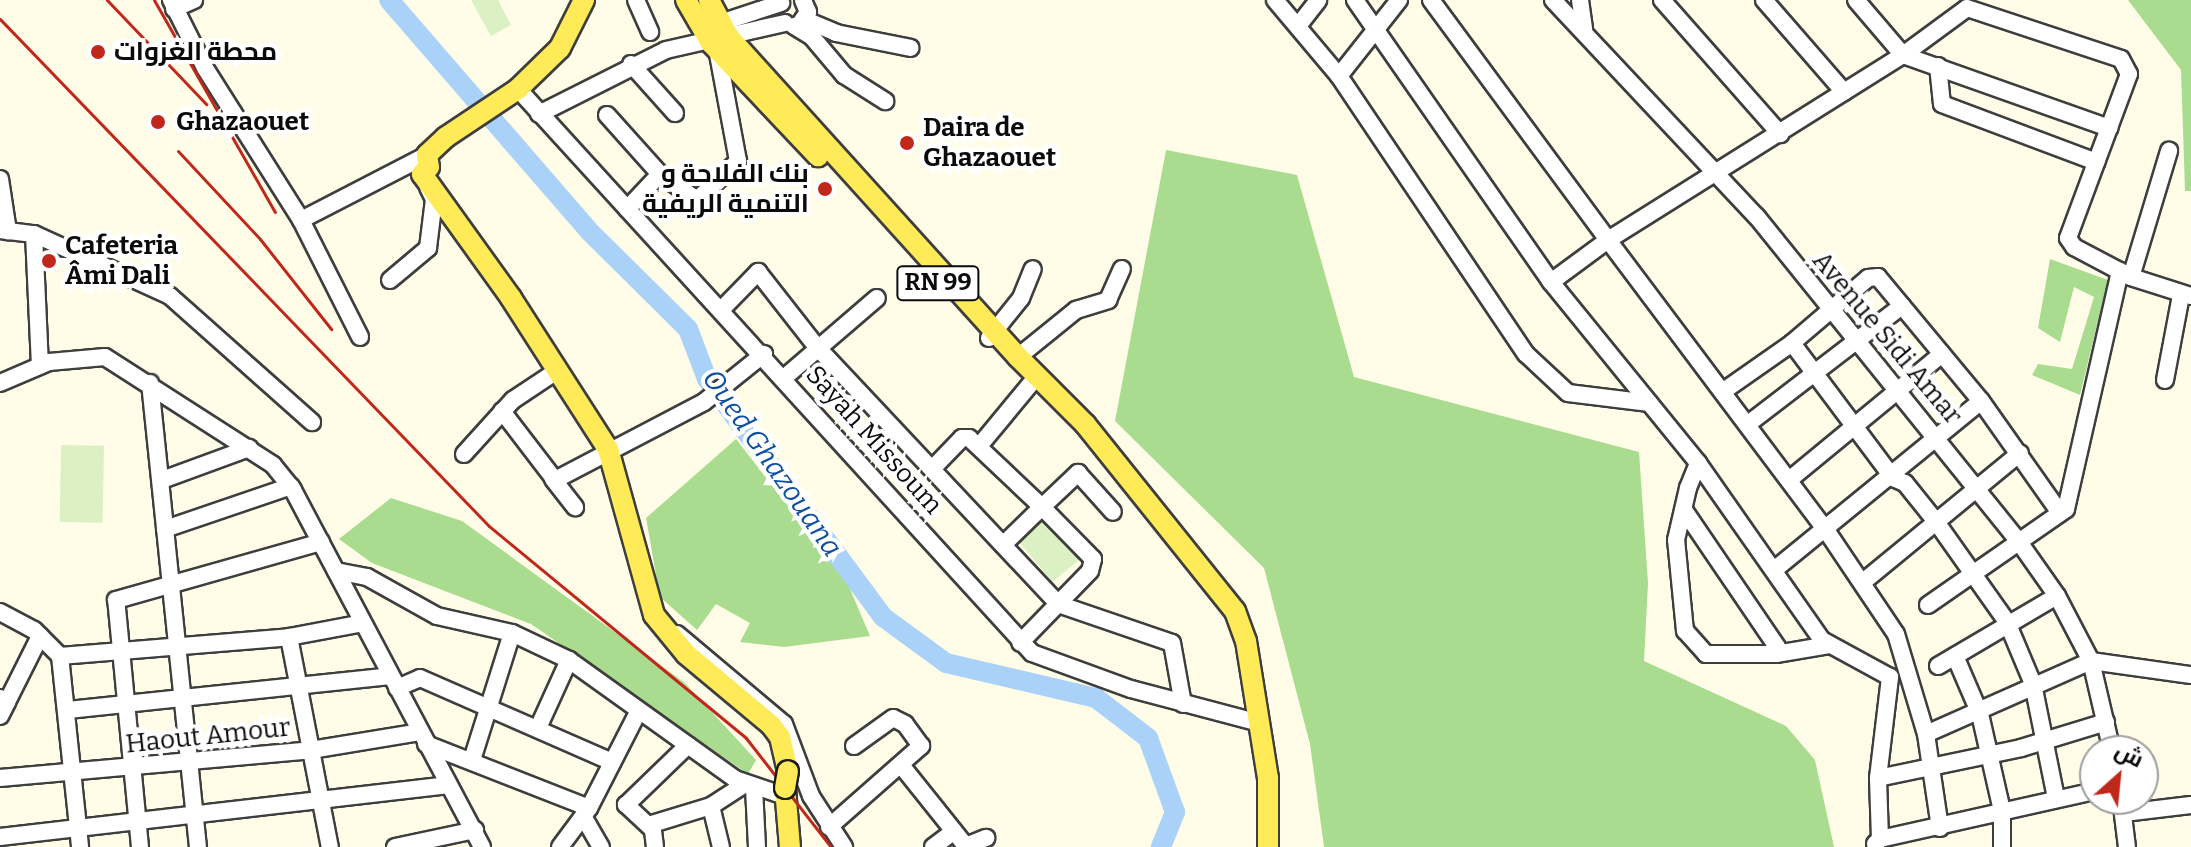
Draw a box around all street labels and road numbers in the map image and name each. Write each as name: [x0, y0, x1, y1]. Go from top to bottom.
street label: Avenue Sidi Amar: [1806, 245, 1968, 431]
road number: RN 99: [896, 263, 980, 303]
street label: Sayah Missoum: [799, 359, 949, 521]
street label: Haout Amour: [124, 712, 292, 760]

